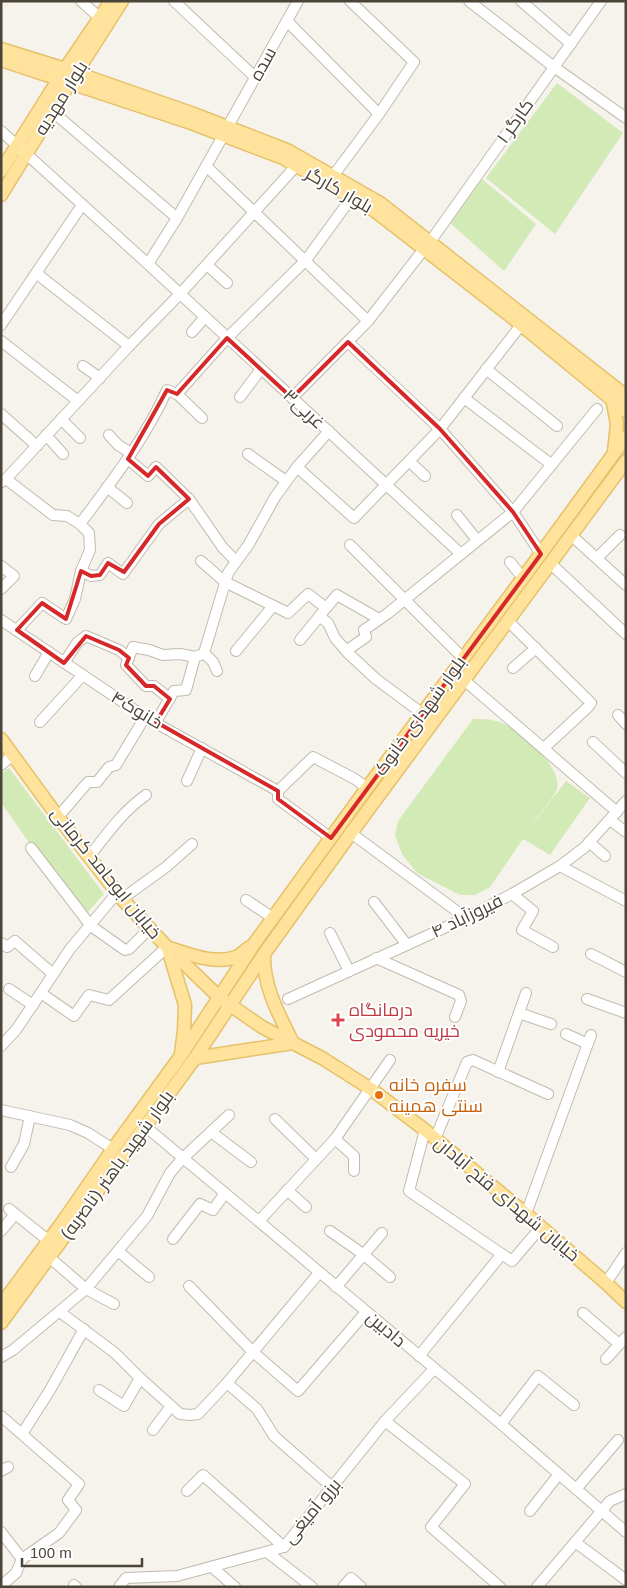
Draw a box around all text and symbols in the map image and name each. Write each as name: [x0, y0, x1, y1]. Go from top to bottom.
street label: سده: [246, 44, 280, 84]
street label: بلوار مهدیه: [30, 57, 92, 139]
street label: کارگر ۱: [493, 95, 538, 148]
street label: بلوار کارگر: [301, 162, 376, 218]
street label: غربی۳: [279, 385, 329, 434]
street label: بلوار شهدای خانوک: [370, 653, 471, 780]
street label: خانوک۴: [107, 687, 166, 734]
street label: خیابان ابوحامد کرمانی: [46, 803, 165, 943]
street label: فیروزآباد ۴: [428, 890, 506, 943]
place label: درمانگاه خیریه محمودی: [349, 1000, 460, 1042]
marker: درمانگاه خیریه محمودی: [331, 1013, 345, 1027]
place label: سفره خانه سنتی همینه: [389, 1075, 483, 1117]
street label: بلوار شهید باهنر (ناصریه): [56, 1087, 179, 1244]
marker: سفره خانه سنتی همینه: [373, 1089, 385, 1101]
street label: خیابان شهدای فتح آبادان: [429, 1132, 584, 1267]
street label: دادبین: [362, 1307, 410, 1352]
street label: برزو آمیغی: [279, 1474, 346, 1548]
scale bar: [22, 1536, 142, 1568]
text: 100 m: [30, 1544, 72, 1561]

